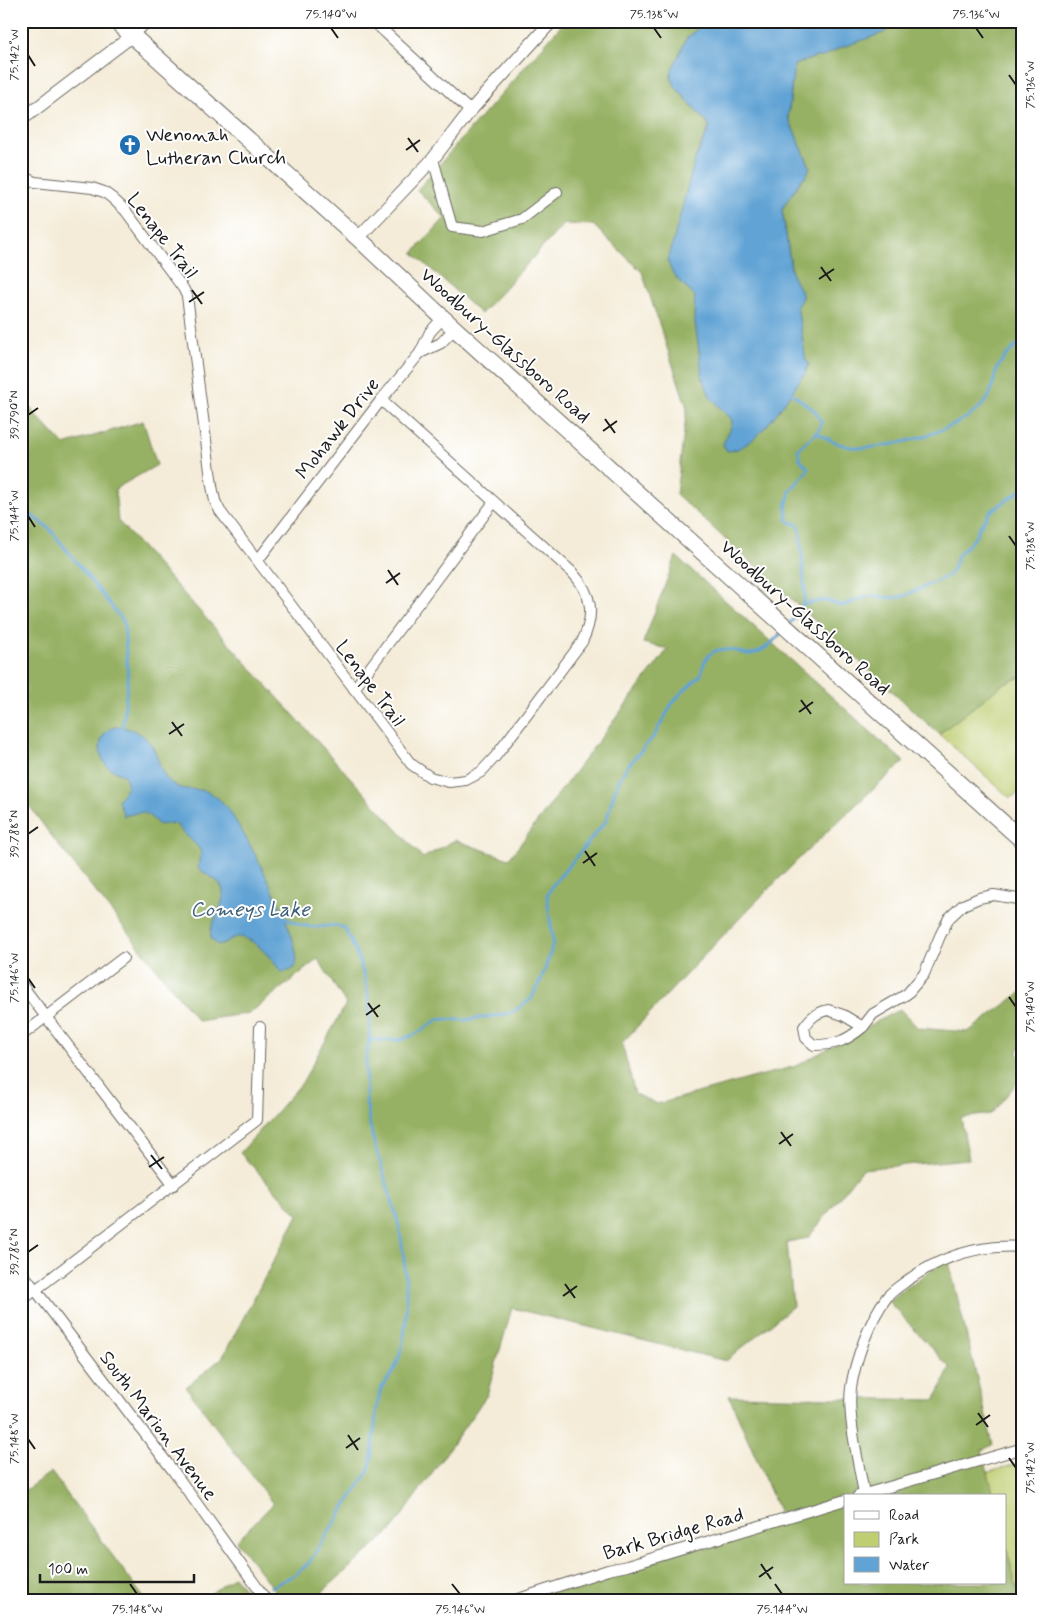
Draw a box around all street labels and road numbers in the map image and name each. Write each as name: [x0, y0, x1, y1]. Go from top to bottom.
street label: Lenape Trail: [120, 188, 204, 284]
street label: Woodbury-Glassboro Road: [414, 262, 596, 430]
street label: Mohawk Drive: [290, 372, 386, 485]
street label: Woodbury-Glassboro Road: [714, 534, 896, 702]
street label: Lenape Trail: [328, 635, 411, 733]
street label: South Marion Avenue: [93, 1345, 223, 1506]
street label: Bark Bridge Road: [600, 1501, 747, 1567]

